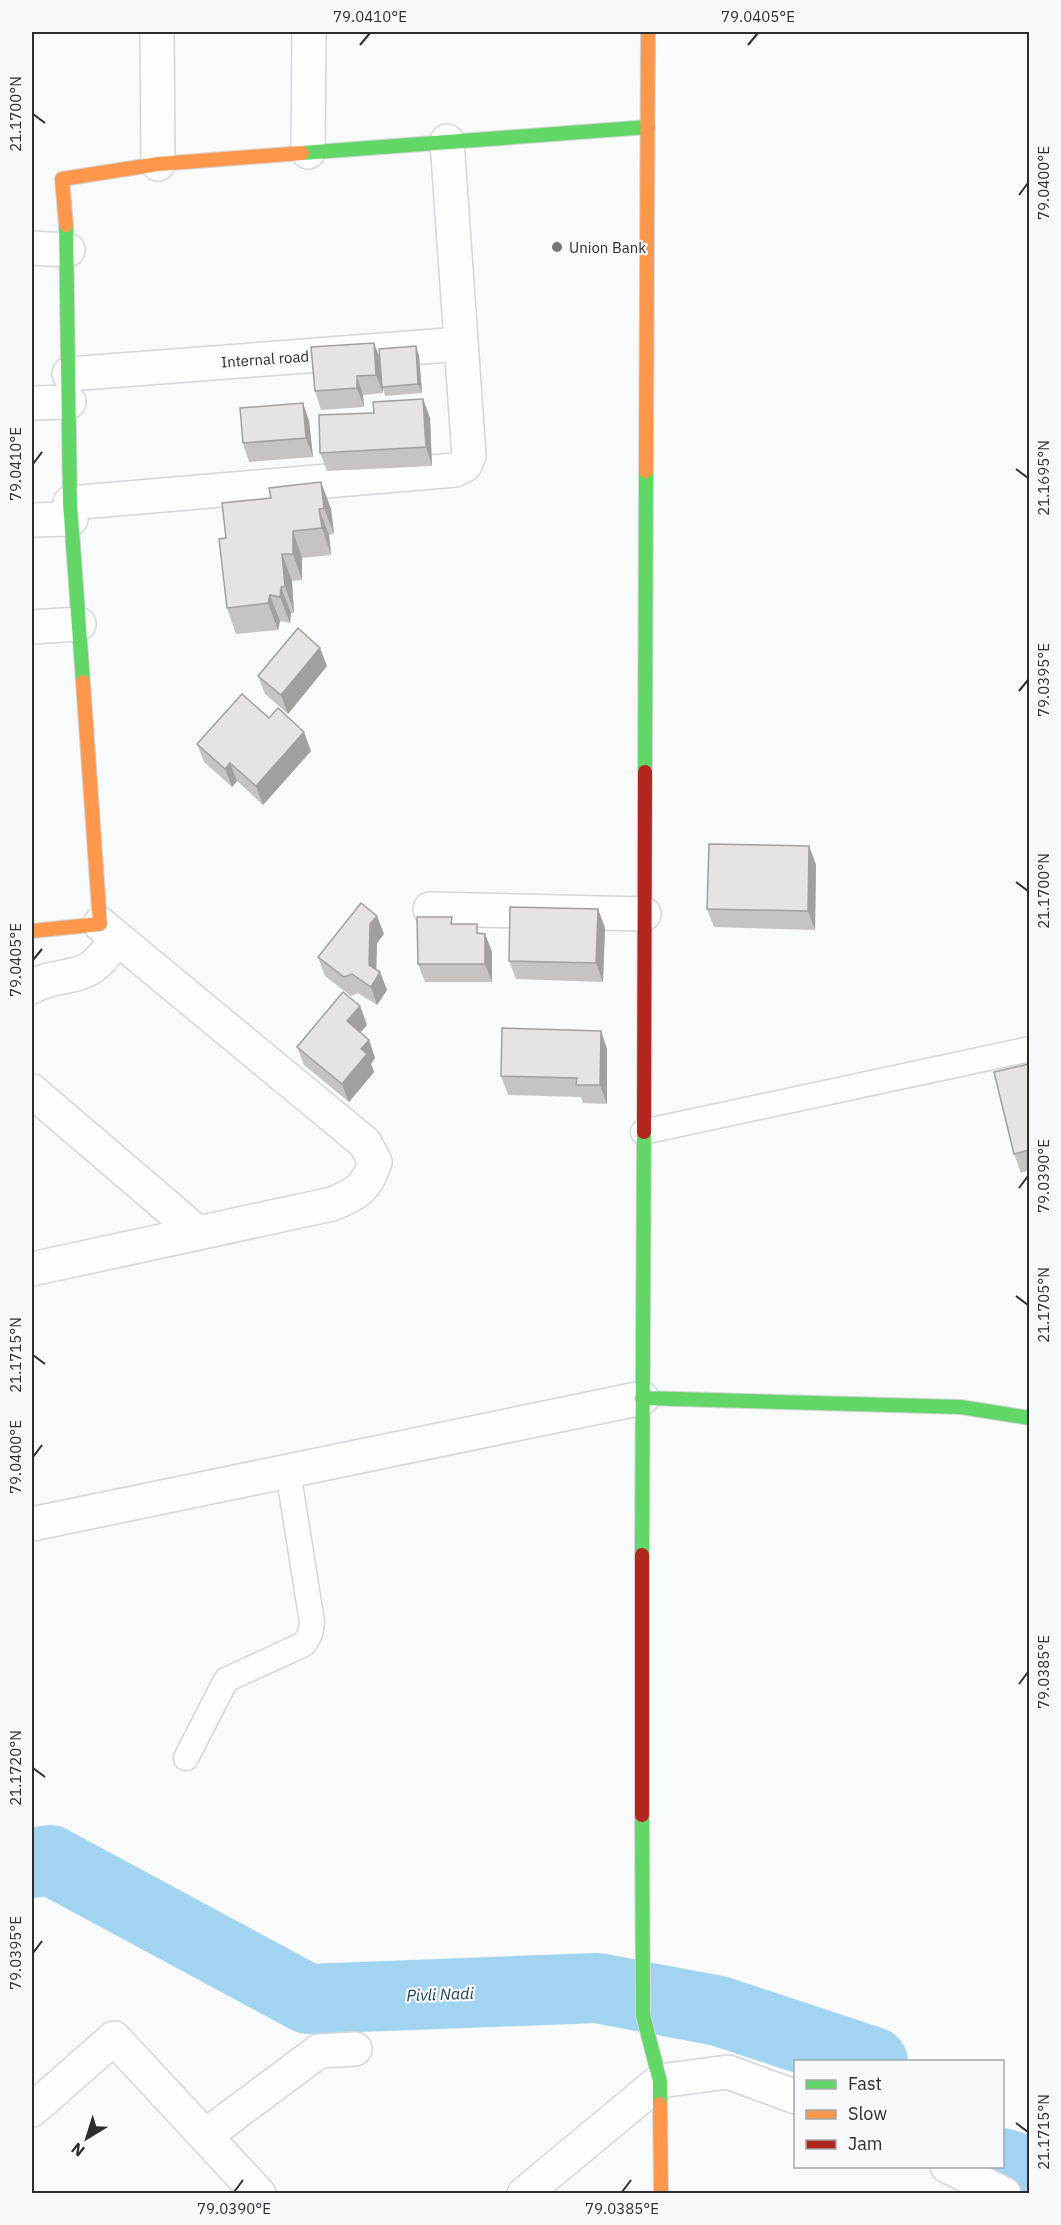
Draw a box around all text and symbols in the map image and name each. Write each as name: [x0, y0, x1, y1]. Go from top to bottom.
text: 79.0410°E: [333, 7, 407, 26]
text: 79.0405°E: [721, 7, 795, 26]
text: 21.1700°N: [6, 76, 25, 152]
text: 79.0400°E: [1034, 146, 1053, 220]
place label: Union Bank: [569, 238, 646, 257]
marker: Union Bank: [550, 240, 564, 254]
street label: Internal road: [220, 346, 310, 372]
text: 79.0410°E: [6, 427, 25, 501]
text: 21.1695°N: [1034, 440, 1053, 516]
text: 79.0395°E: [1034, 643, 1053, 717]
text: 21.1700°N: [1034, 853, 1053, 929]
text: 79.0405°E: [6, 923, 25, 997]
text: 79.0390°E: [1034, 1139, 1053, 1213]
text: 21.1705°N: [1034, 1267, 1053, 1343]
text: 21.1715°N: [6, 1317, 25, 1393]
text: 79.0400°E: [6, 1420, 25, 1494]
text: 79.0385°E: [1034, 1635, 1053, 1709]
text: 21.1720°N: [6, 1730, 25, 1806]
text: 79.0395°E: [6, 1916, 25, 1990]
water label: Pivli Nadi: [406, 1983, 475, 2005]
legend: [794, 2060, 1004, 2168]
text: Fast: [848, 2072, 882, 2095]
text: 21.1715°N: [1034, 2094, 1053, 2170]
text: Slow: [848, 2102, 887, 2125]
north arrow: [57, 2108, 117, 2168]
text: Jam: [848, 2132, 883, 2155]
text: N: [67, 2138, 88, 2161]
text: 79.0390°E: [197, 2199, 271, 2218]
text: 79.0385°E: [585, 2199, 659, 2218]

